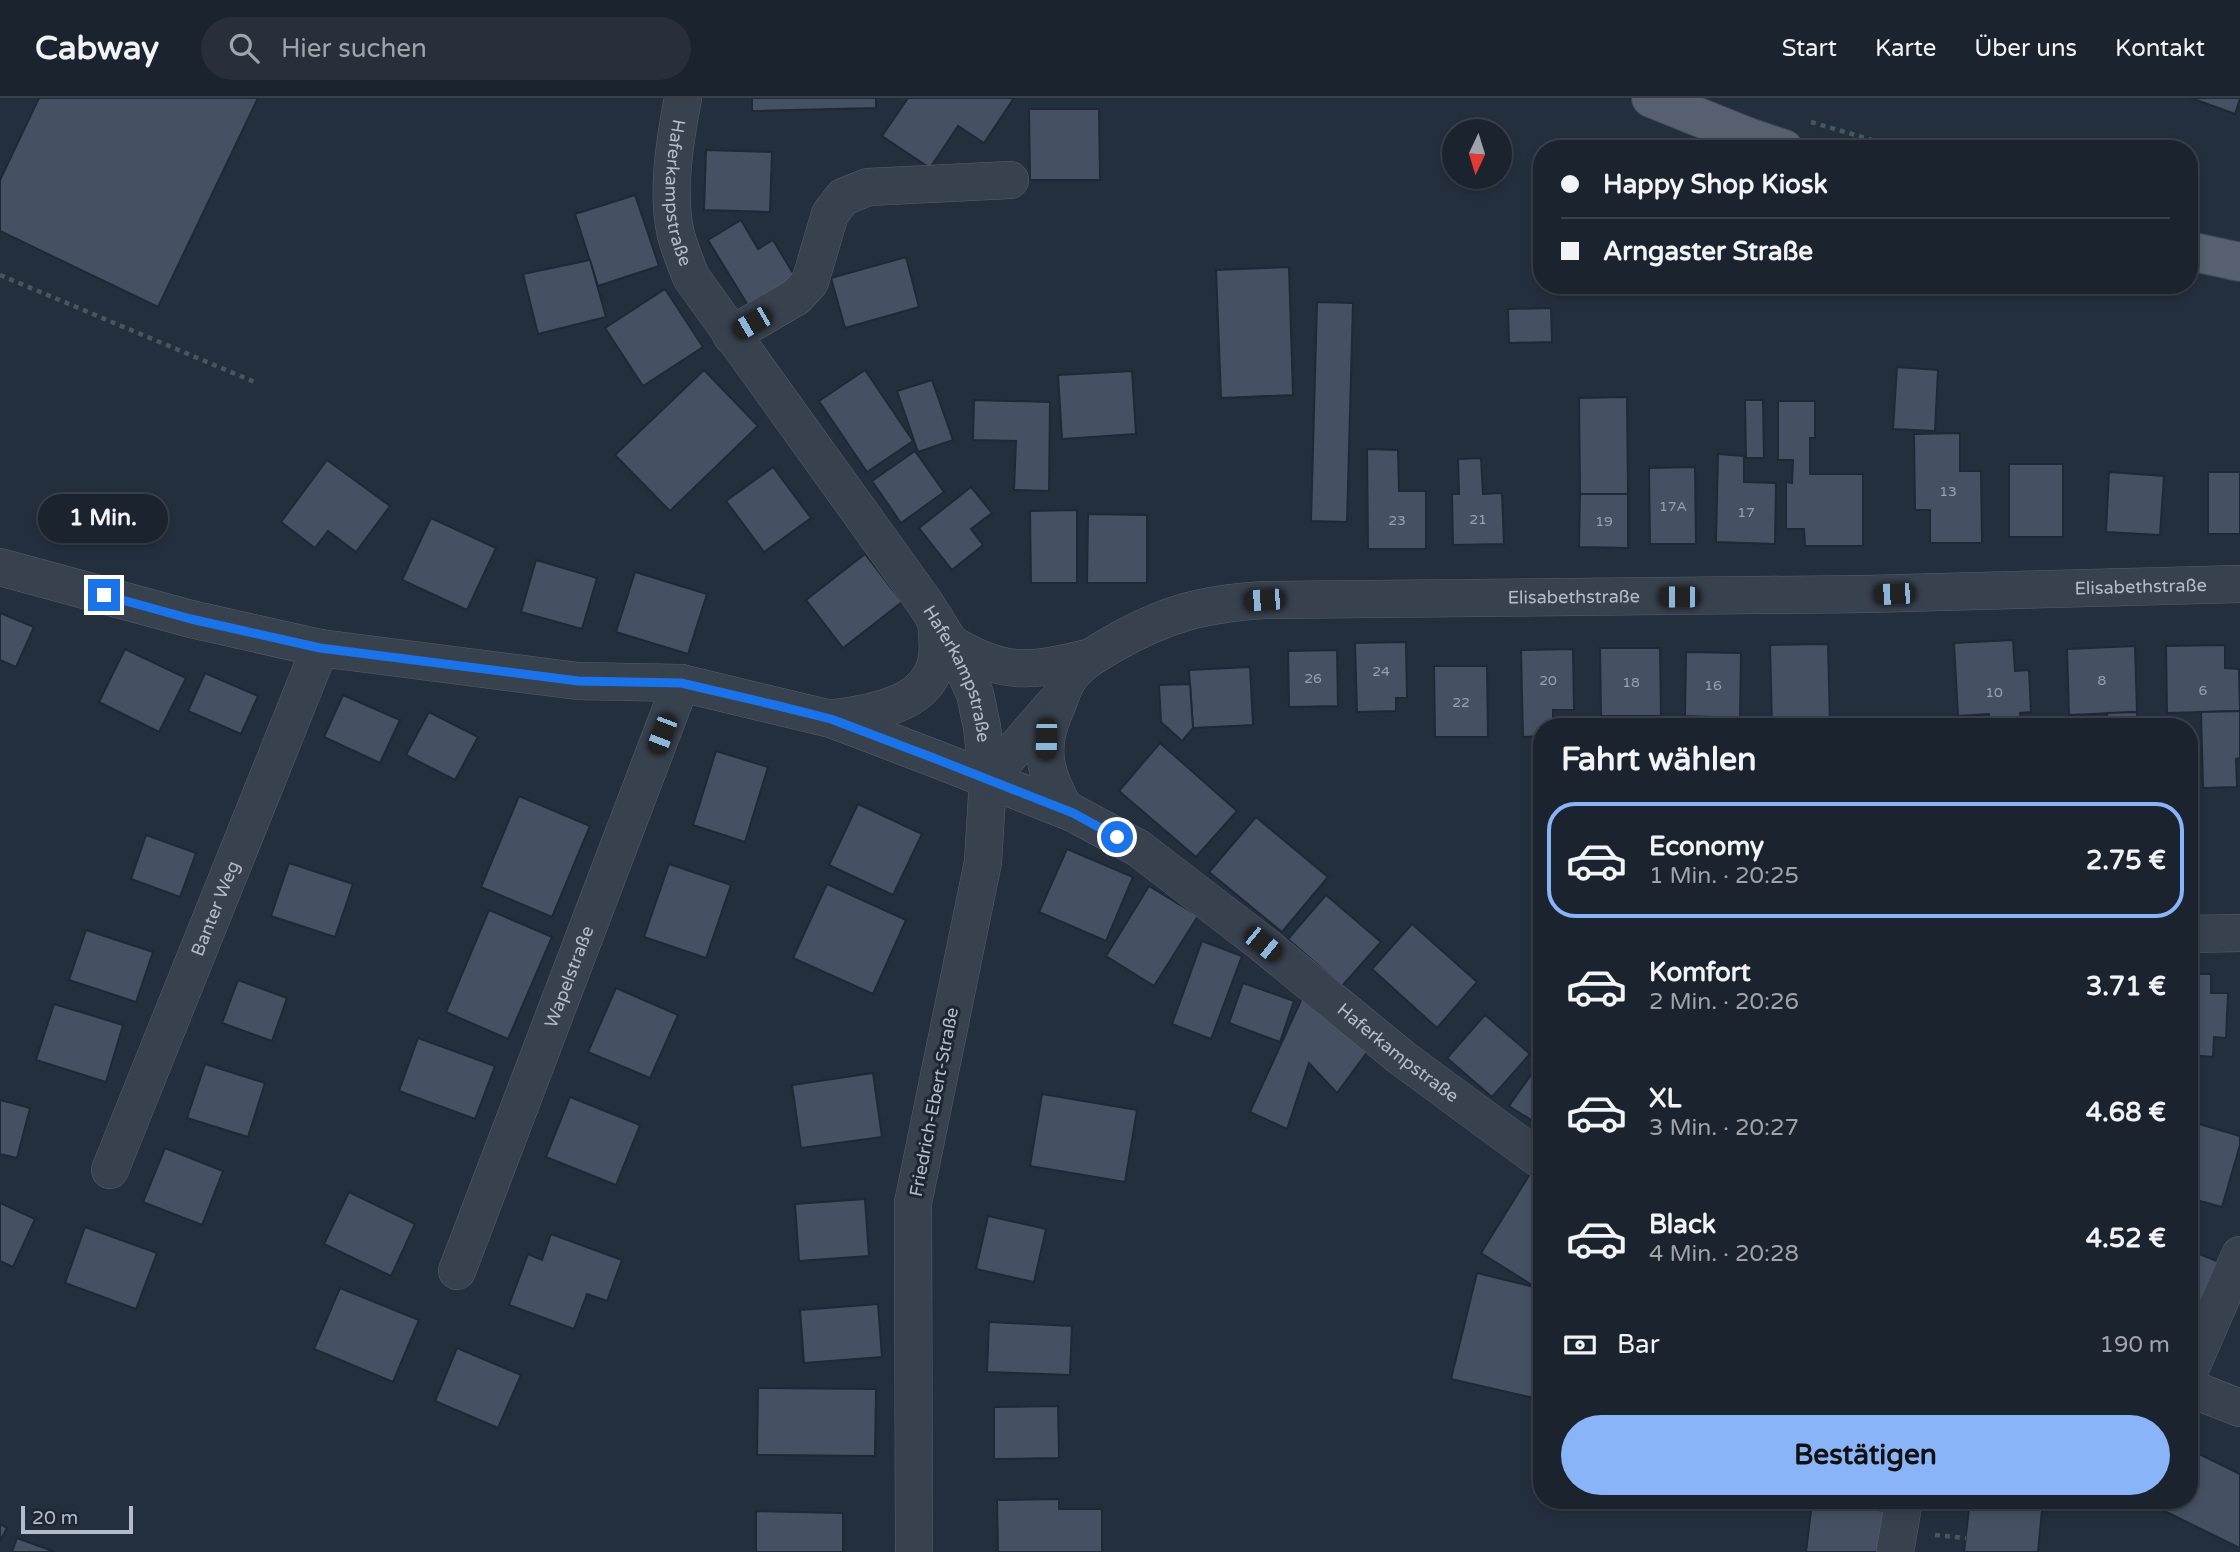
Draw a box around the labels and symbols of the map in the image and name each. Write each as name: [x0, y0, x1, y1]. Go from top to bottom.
street label: Haferkampstraße: [661, 118, 697, 269]
north arrow: [1442, 119, 1512, 189]
car: [729, 303, 776, 343]
house number: 13: [1939, 483, 1957, 500]
callout: 1 Min.: [39, 494, 169, 542]
house number: 17A: [1659, 498, 1687, 515]
house number: 17: [1737, 504, 1755, 521]
house number: 21: [1469, 511, 1487, 528]
house number: 23: [1388, 512, 1406, 529]
house number: 19: [1595, 513, 1613, 530]
street label: Elisabethstraße: [2074, 574, 2207, 599]
route end: [88, 579, 120, 611]
car: [1873, 583, 1916, 605]
street label: Elisabethstraße: [1507, 585, 1640, 609]
car: [1659, 587, 1701, 608]
car: [1243, 588, 1286, 612]
street label: Haferkampstraße: [918, 601, 995, 743]
house number: 24: [1372, 663, 1390, 680]
house number: 26: [1304, 670, 1322, 687]
house number: 20: [1539, 672, 1557, 689]
house number: 8: [2098, 672, 2107, 689]
house number: 18: [1622, 674, 1640, 691]
house number: 16: [1704, 677, 1722, 694]
house number: 6: [2199, 682, 2208, 699]
house number: 10: [1985, 684, 2003, 701]
house number: 22: [1452, 694, 1470, 711]
car: [645, 711, 680, 757]
car: [1036, 718, 1057, 760]
route start: [1101, 821, 1133, 853]
street label: Banter Weg: [186, 857, 244, 959]
street label: Wapelstraße: [540, 923, 599, 1031]
car: [1241, 923, 1286, 965]
street label: Haferkampstraße: [1333, 998, 1463, 1107]
street label: Friedrich-Ebert-Straße: [905, 1006, 963, 1198]
scale bar: [21, 1503, 133, 1535]

